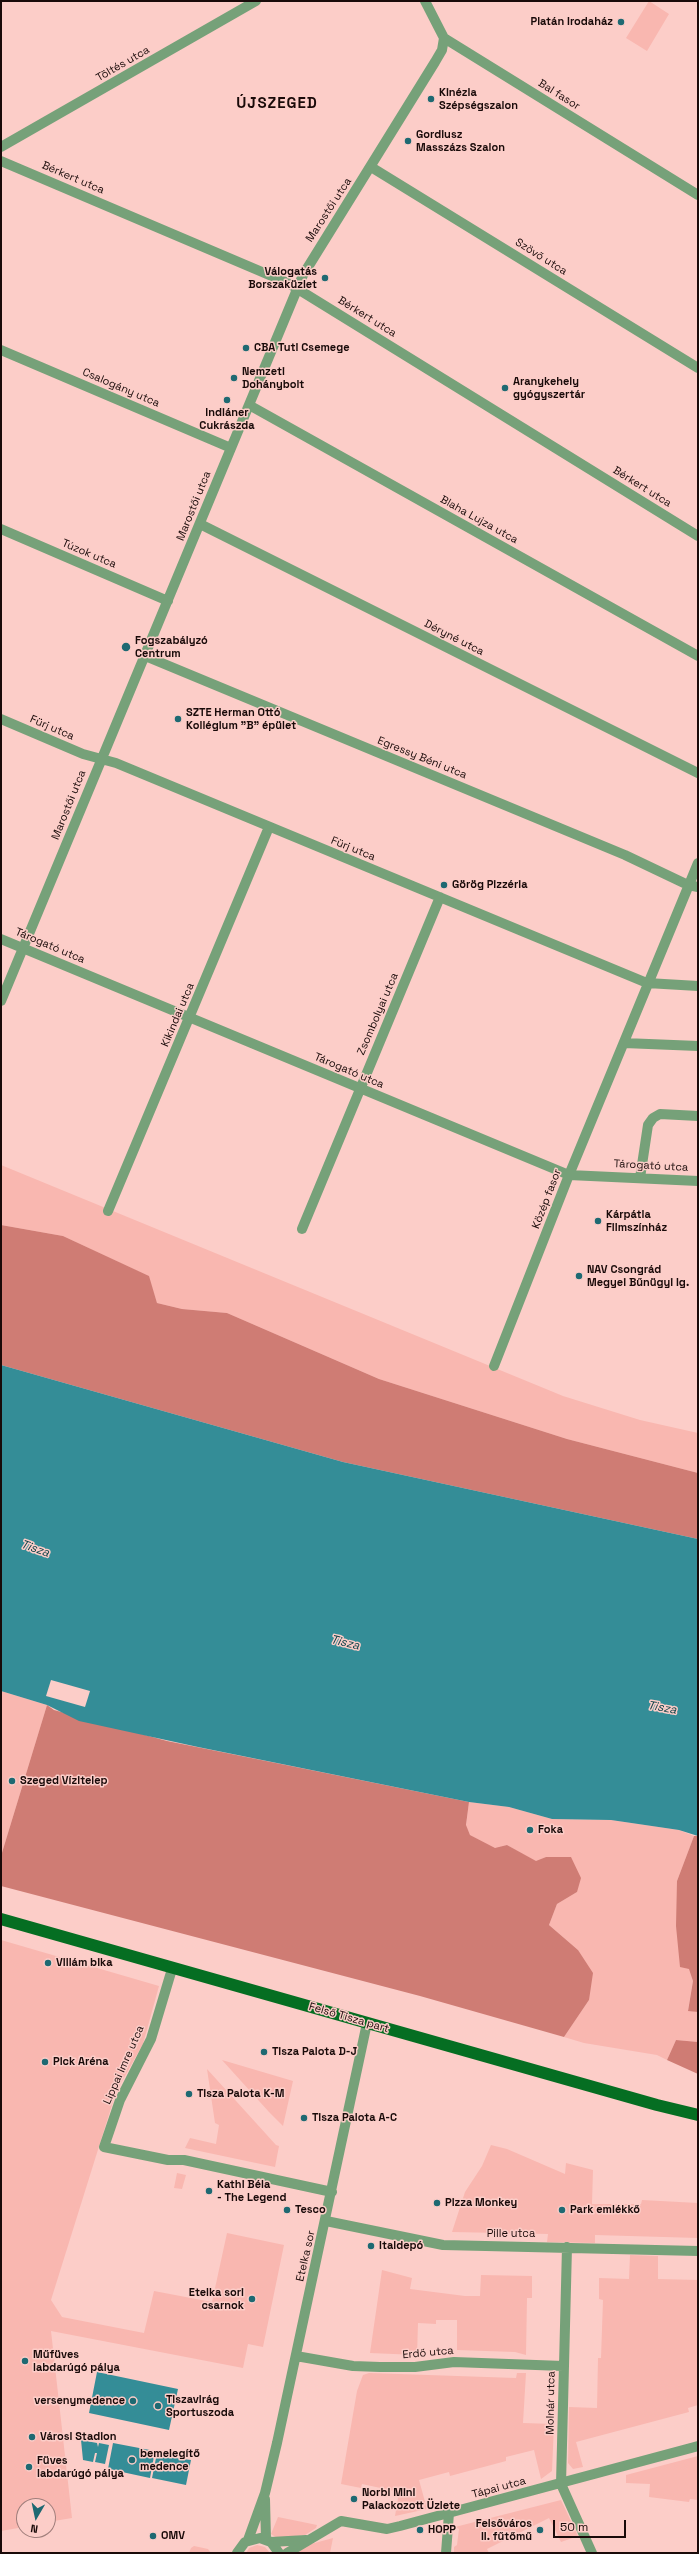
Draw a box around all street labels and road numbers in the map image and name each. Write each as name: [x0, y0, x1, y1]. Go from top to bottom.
street label: Töltés utca: [94, 43, 152, 85]
street label: Bal fasor: [536, 77, 582, 113]
street label: Bérkert utca: [40, 159, 106, 197]
street label: Marostői utca: [303, 175, 355, 245]
street label: Szövő utca: [513, 236, 569, 278]
street label: Bérkert utca: [335, 294, 399, 340]
street label: Csalogány utca: [80, 366, 162, 410]
street label: Bérkert utca: [610, 464, 674, 510]
street label: Marostői utca: [174, 469, 214, 543]
street label: Blaha Lujza utca: [438, 493, 520, 547]
street label: Túzok utca: [60, 537, 118, 571]
street label: Déryné utca: [422, 617, 486, 659]
street label: Fürj utca: [28, 713, 76, 743]
street label: Egressy Béni utca: [375, 734, 469, 782]
street label: Marostői utca: [49, 768, 89, 842]
street label: Fürj utca: [329, 834, 377, 864]
street label: Tárogató utca: [13, 925, 87, 967]
street label: Zsombolyai utca: [355, 971, 401, 1057]
street label: Kikindai utca: [159, 981, 197, 1049]
street label: Tárogató utca: [312, 1050, 386, 1092]
street label: Tárogató utca: [613, 1157, 689, 1175]
street label: Közép fasor: [530, 1167, 564, 1231]
street label: Felső Tisza part: [307, 2000, 391, 2036]
street label: Lippai Imre utca: [101, 2024, 147, 2106]
street label: Pille utca: [487, 2227, 535, 2241]
street label: Etelka sor: [294, 2229, 318, 2283]
street label: Erdő utca: [402, 2344, 454, 2362]
street label: Molnár utca: [544, 2371, 558, 2435]
street label: Tápai utca: [471, 2474, 527, 2502]

